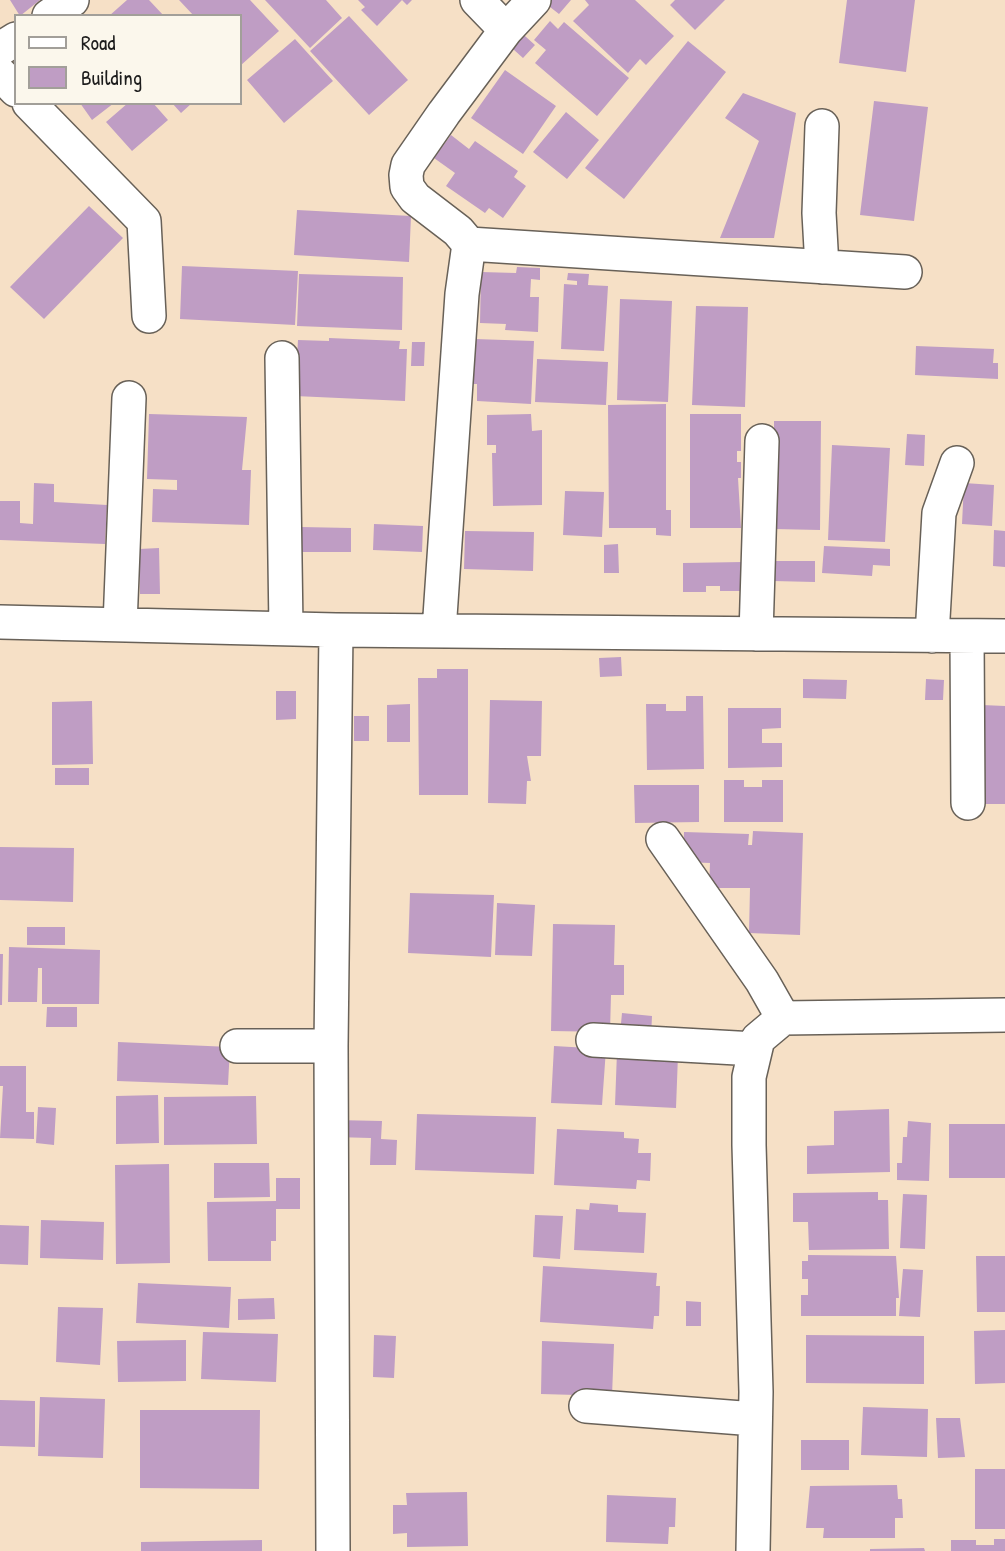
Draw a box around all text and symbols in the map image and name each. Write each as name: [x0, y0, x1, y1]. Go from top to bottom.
legend: [14, 14, 242, 105]
text: Road: [81, 28, 115, 57]
text: Building: [81, 63, 142, 92]

